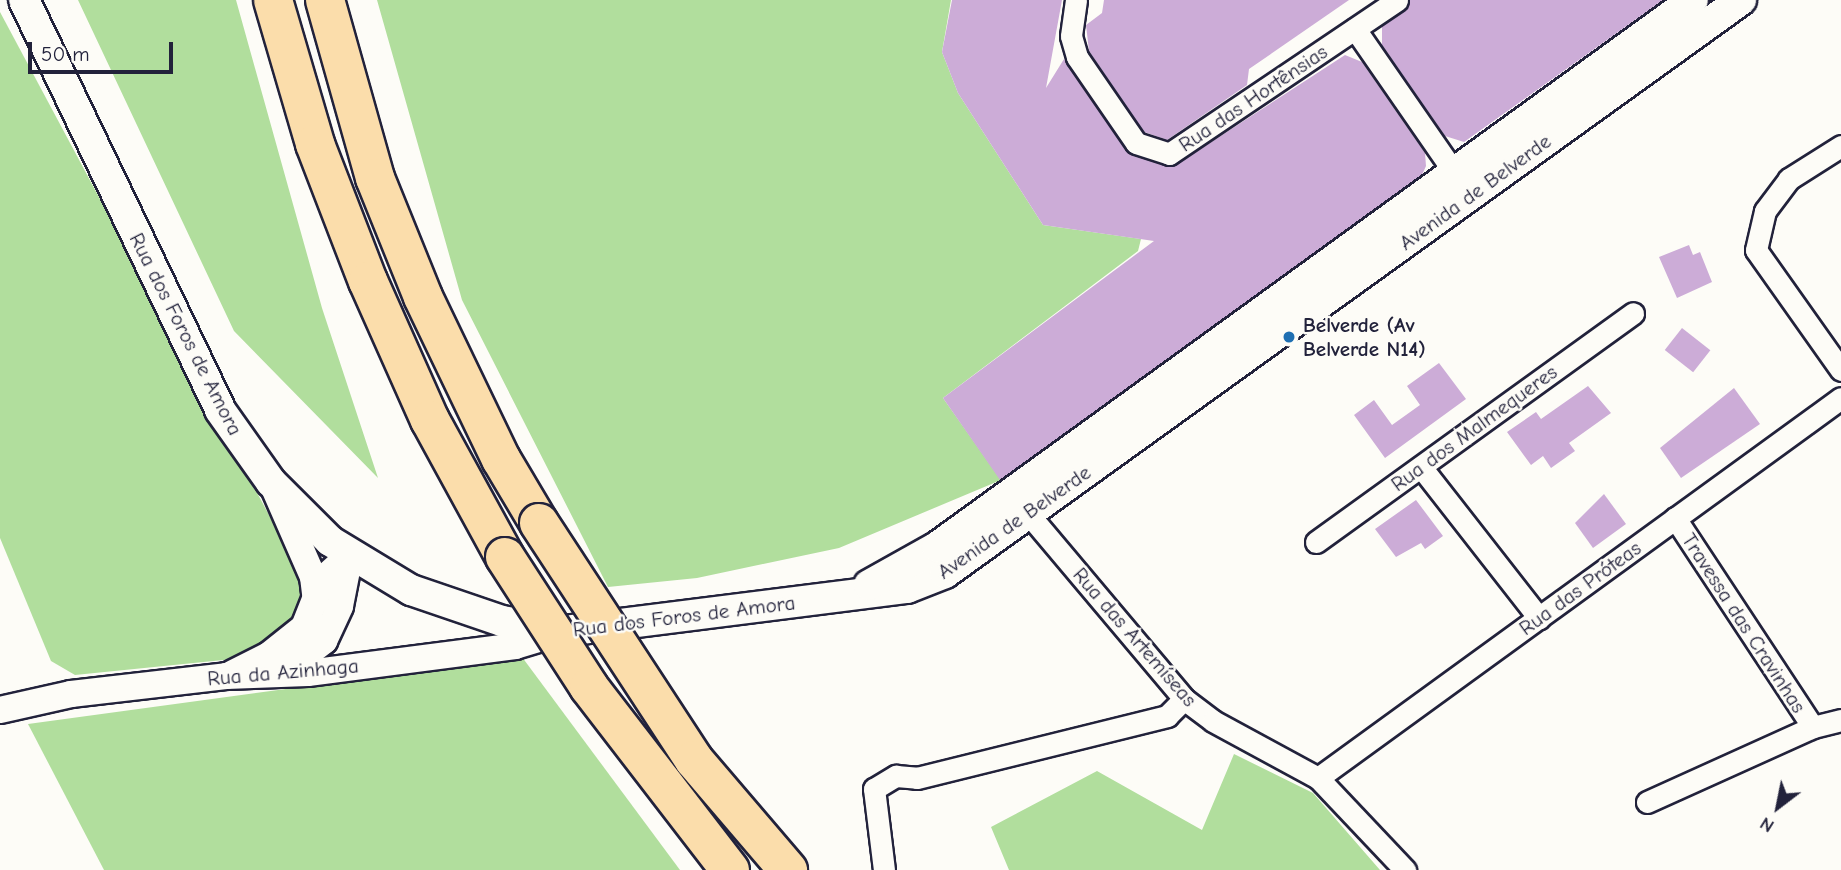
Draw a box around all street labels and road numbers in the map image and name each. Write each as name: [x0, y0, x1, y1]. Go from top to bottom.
street label: Rua das Hortênsias: [1174, 39, 1332, 157]
street label: Avenida de Belverde: [1394, 128, 1556, 256]
street label: Rua dos Foros de Amora: [124, 229, 248, 439]
street label: Rua dos Malmequeres: [1386, 359, 1562, 497]
street label: Avenida de Belverde: [932, 460, 1096, 584]
street label: Travessa das Cravinhas: [1676, 528, 1812, 718]
street label: Rua das Próteas: [1514, 535, 1646, 641]
street label: Rua das Artemíseas: [1068, 562, 1202, 712]
street label: Rua dos Foros de Amora: [571, 590, 797, 642]
street label: Rua da Azinhaga: [206, 653, 360, 691]

